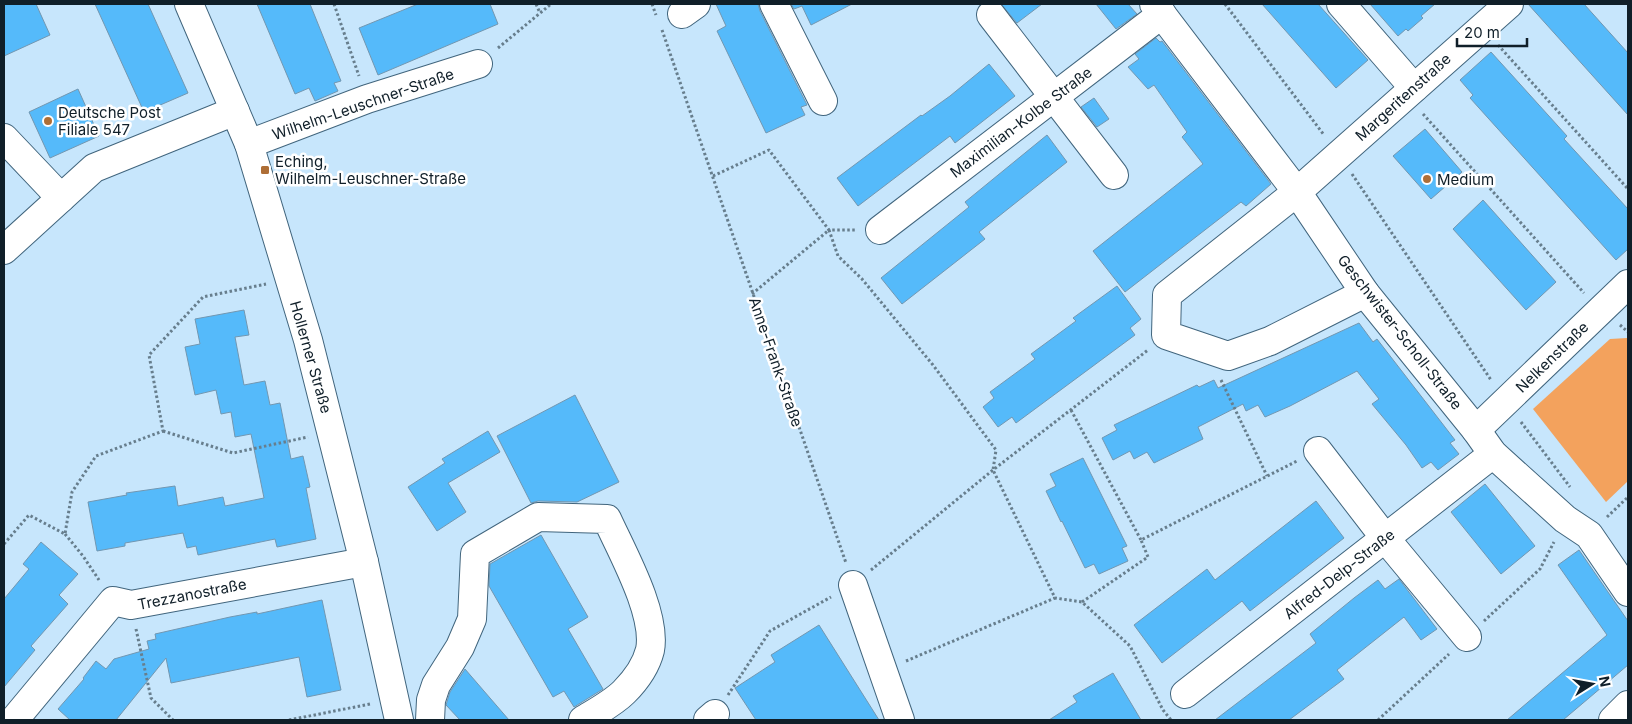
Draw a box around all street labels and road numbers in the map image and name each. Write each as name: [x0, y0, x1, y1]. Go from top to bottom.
street label: Margeritenstraße: [1351, 49, 1455, 145]
street label: Maximilian-Kolbe Straße: [946, 62, 1096, 182]
street label: Wilhelm-Leuschner-Straße: [270, 64, 456, 144]
street label: Geschwister-Scholl-Straße: [1334, 251, 1466, 413]
street label: Anne-Frank-Straße: [745, 295, 807, 429]
street label: Hollerner Straße: [286, 299, 336, 415]
street label: Nelkenstraße: [1512, 317, 1592, 397]
street label: Alfred-Delp-Straße: [1280, 525, 1398, 623]
street label: Trezzanostraße: [136, 574, 248, 614]

